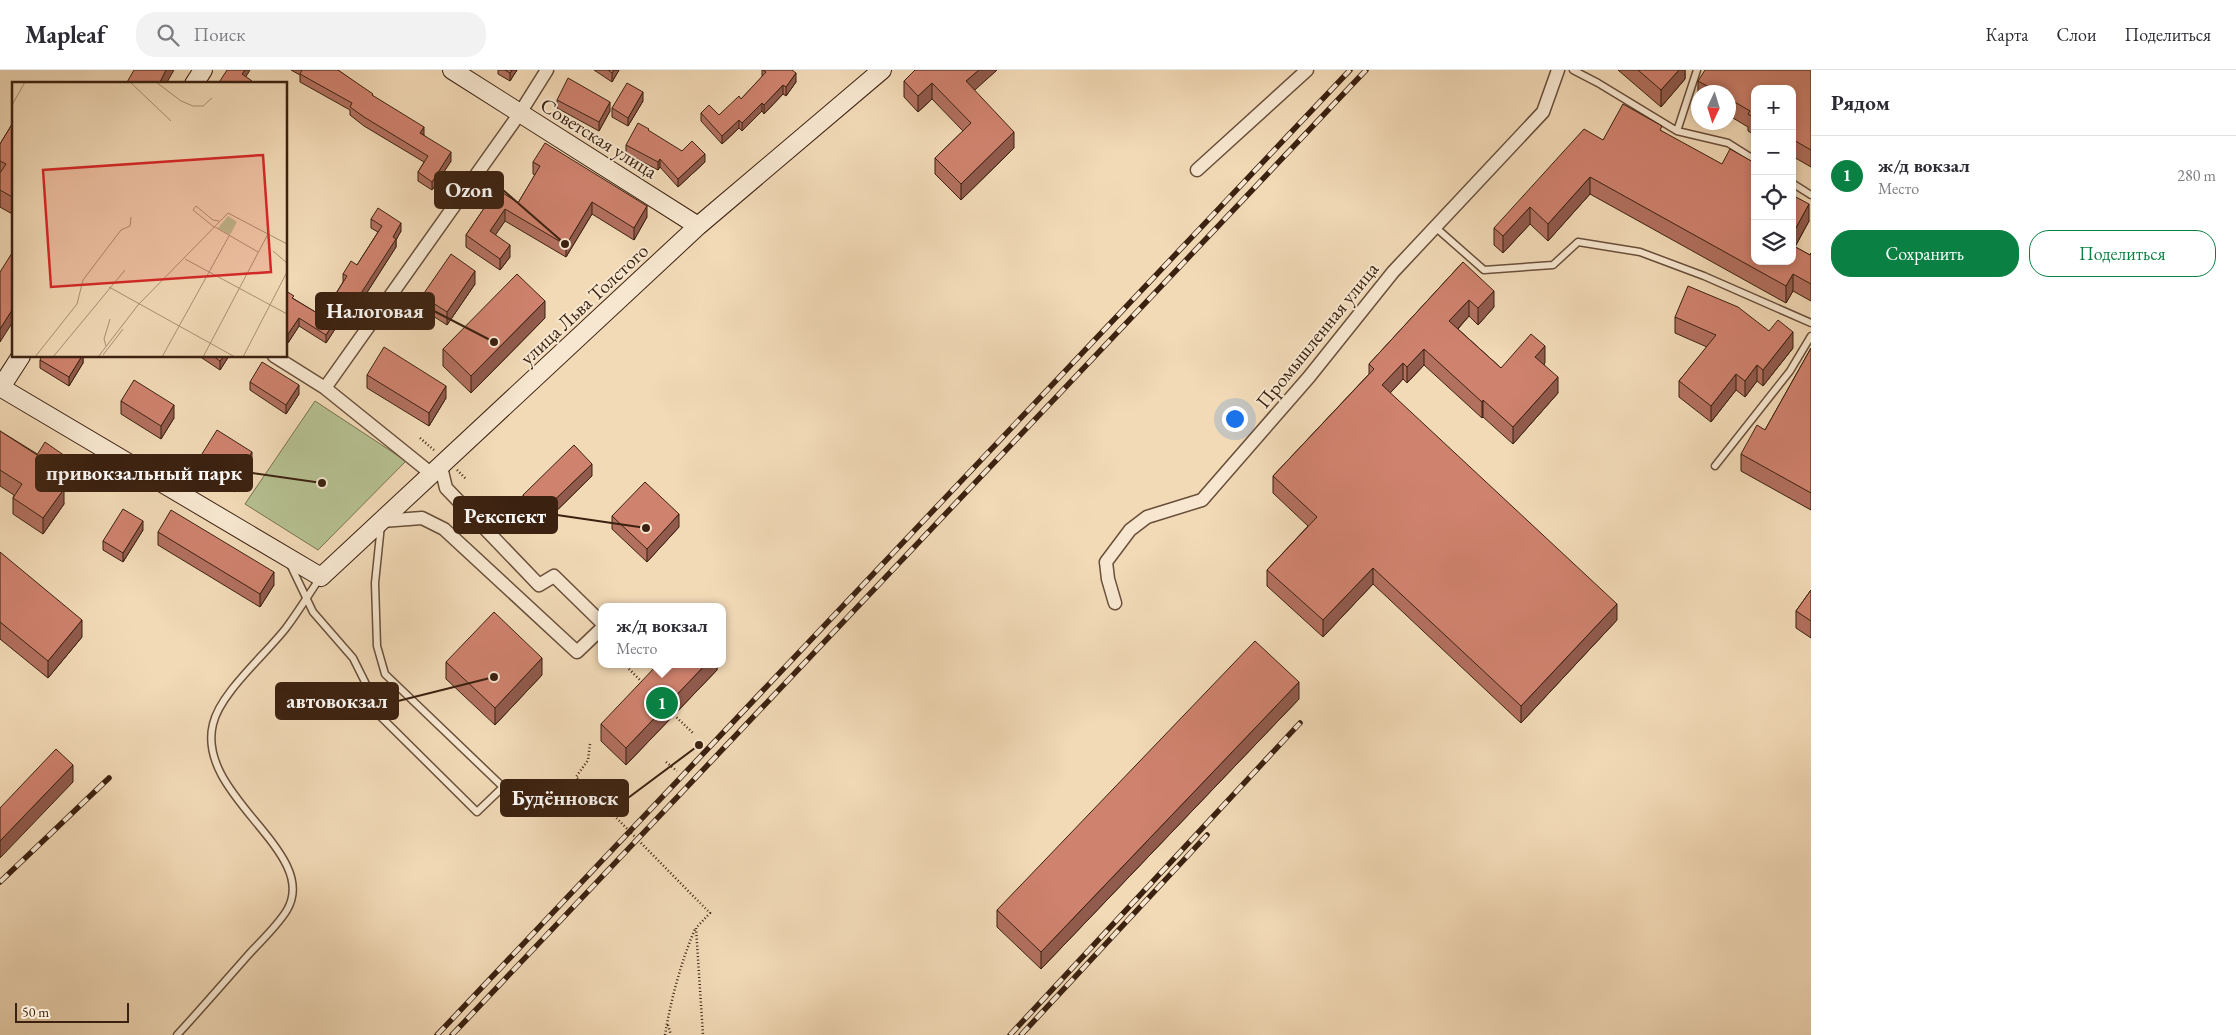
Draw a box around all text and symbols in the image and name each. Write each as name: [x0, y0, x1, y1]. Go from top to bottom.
search box: [136, 12, 486, 57]
text: Mapleaf: [25, 19, 106, 50]
icon: search: [154, 21, 182, 49]
text: Поиск: [194, 22, 245, 47]
text: Карта: [1986, 23, 2029, 46]
text: Слои: [2057, 23, 2096, 46]
text: Поделиться: [2124, 23, 2211, 46]
inset map: [12, 82, 288, 358]
north arrow: [1691, 85, 1736, 130]
map controls: [1751, 85, 1796, 265]
button: +: [1751, 85, 1796, 130]
text: Рядом: [1831, 89, 1890, 116]
street label: Советская улица: [536, 92, 662, 184]
button: −: [1751, 130, 1796, 175]
text: ж/д вокзал: [1878, 153, 1970, 178]
text: 1: [1843, 165, 1851, 186]
text: 280 m: [2177, 165, 2216, 186]
callout: Ozon: [435, 172, 503, 208]
button: locate: [1751, 175, 1796, 220]
text: Ozon: [445, 176, 493, 203]
text: Место: [1878, 178, 1919, 199]
button: layers: [1751, 220, 1796, 265]
button: Сохранить: [1831, 230, 2019, 277]
button: Поделиться: [2029, 230, 2216, 277]
street label: улица Льва Толстого: [514, 238, 654, 370]
street label: Промышленная улица: [1250, 256, 1384, 414]
callout: Налоговая: [316, 293, 434, 329]
text: Налоговая: [326, 297, 424, 324]
your location: [1222, 406, 1248, 432]
callout: привокзальный парк: [36, 455, 252, 491]
text: привокзальный парк: [46, 459, 242, 486]
callout: Рекспект: [454, 497, 557, 533]
text: Рекспект: [464, 502, 547, 529]
popup: [598, 603, 726, 668]
text: ж/д вокзал: [616, 613, 708, 638]
text: Место: [616, 638, 657, 659]
callout: автовокзал: [276, 683, 398, 719]
pin: 1: [646, 684, 678, 722]
text: автовокзал: [286, 687, 388, 714]
callout: Будённовск: [501, 780, 628, 816]
text: Будённовск: [512, 784, 619, 811]
scale bar: [15, 1000, 129, 1023]
text: 50 m: [22, 1003, 49, 1021]

